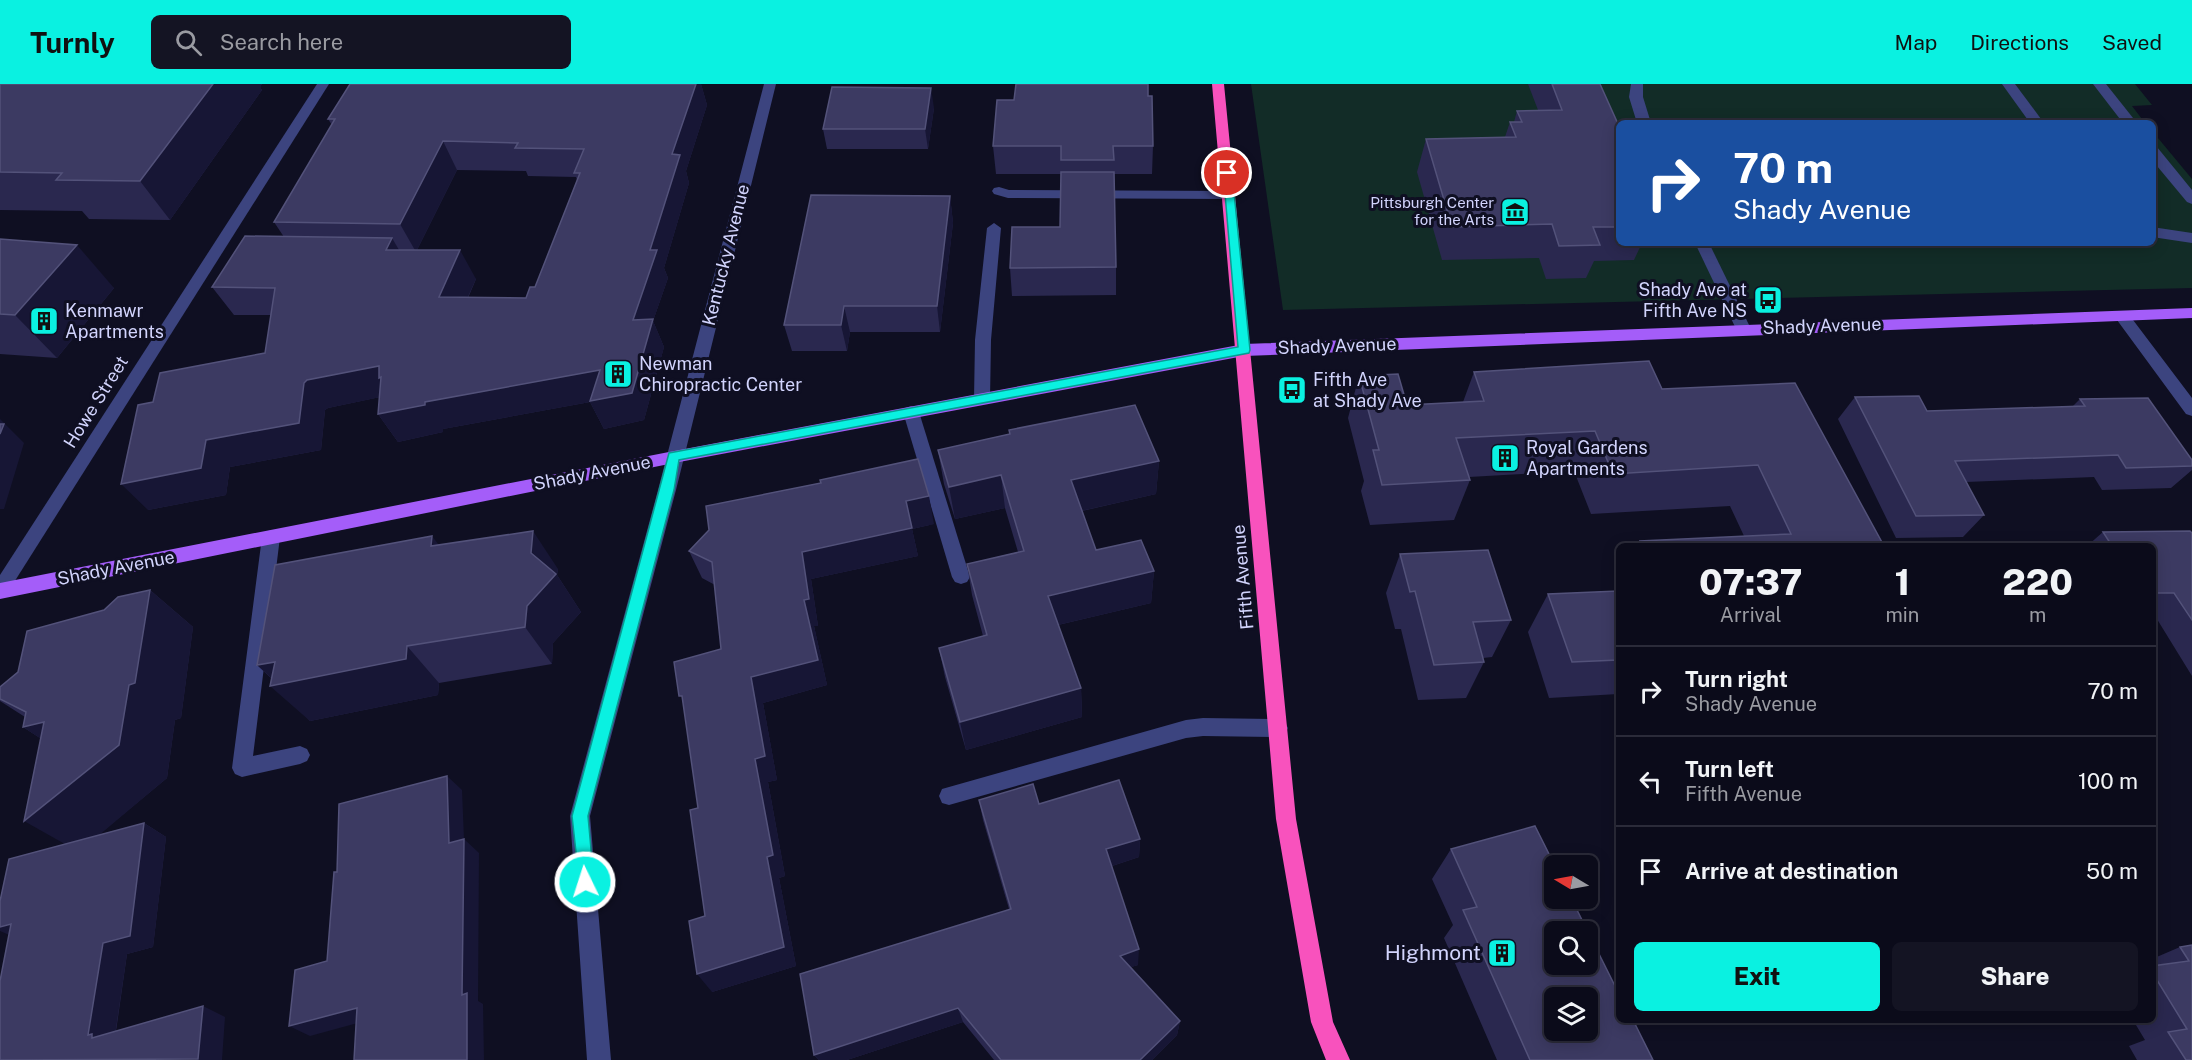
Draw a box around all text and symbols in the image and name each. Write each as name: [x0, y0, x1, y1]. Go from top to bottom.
search box: [151, 15, 571, 69]
text: Turnly: [30, 26, 115, 59]
icon: search: [172, 26, 205, 59]
text: Search here: [220, 29, 343, 55]
text: Map: [1895, 30, 1937, 55]
text: Directions: [1970, 30, 2069, 55]
text: Saved: [2102, 30, 2162, 55]
text: 70 m: [1733, 143, 1833, 192]
icon: right: [1634, 144, 1712, 222]
pin: [1201, 147, 1252, 198]
icon: arrive: [1210, 156, 1243, 189]
street label: Kentucky Avenue: [698, 182, 753, 328]
text: Shady Avenue: [1733, 193, 1911, 225]
place label: Pittsburgh Center for the Arts: [1370, 194, 1494, 228]
museum icon: Pittsburgh Center for the Arts: [1499, 196, 1531, 228]
place label: Shady Ave at Fifth Ave NS: [1638, 279, 1747, 321]
bus stop icon: Shady Ave at Fifth Ave NS: [1752, 284, 1784, 316]
place label: Kenmawr Apartments: [65, 300, 164, 342]
building icon: Kenmawr Apartments: [28, 305, 60, 337]
street label: Shady Avenue: [1762, 313, 1882, 338]
street label: Shady Avenue: [1277, 333, 1397, 358]
street label: Howe Street: [59, 352, 132, 452]
place label: Newman Chiropractic Center: [639, 353, 802, 395]
building icon: Newman Chiropractic Center: [602, 358, 634, 390]
place label: Fifth Ave at Shady Ave: [1313, 369, 1422, 411]
bus stop icon: Fifth Ave at Shady Ave: [1276, 374, 1308, 406]
place label: Royal Gardens Apartments: [1526, 437, 1648, 479]
building icon: Royal Gardens Apartments: [1489, 442, 1521, 474]
street label: Shady Avenue: [532, 451, 652, 494]
street label: Fifth Avenue: [1227, 524, 1258, 630]
street label: Shady Avenue: [56, 546, 176, 589]
text: 07:37: [1699, 561, 1802, 603]
text: 1: [1894, 561, 1910, 603]
text: 220: [2002, 561, 2073, 603]
text: Arrival: [1720, 603, 1782, 627]
text: min: [1885, 603, 1919, 627]
text: m: [2029, 603, 2046, 627]
text: Turn right: [1685, 666, 1788, 692]
icon: right: [1634, 675, 1667, 708]
text: 70 m: [2087, 678, 2138, 704]
text: Shady Avenue: [1685, 692, 1817, 716]
text: Turn left: [1685, 756, 1774, 782]
icon: left: [1634, 765, 1667, 798]
text: 100 m: [2078, 768, 2138, 794]
text: Fifth Avenue: [1685, 782, 1802, 806]
position arrow: [553, 850, 617, 914]
north arrow: [1544, 855, 1598, 909]
map controls: [1544, 855, 1598, 1041]
icon: arrive: [1634, 855, 1667, 888]
text: Arrive at destination: [1685, 858, 1898, 884]
text: 50 m: [2086, 858, 2138, 884]
button: search: [1544, 921, 1598, 975]
building icon: Highmont: [1486, 937, 1518, 969]
place label: Highmont: [1385, 940, 1481, 965]
button: Exit: [1634, 942, 1880, 1011]
button: Share: [1892, 942, 2138, 1011]
button: layers: [1544, 987, 1598, 1041]

